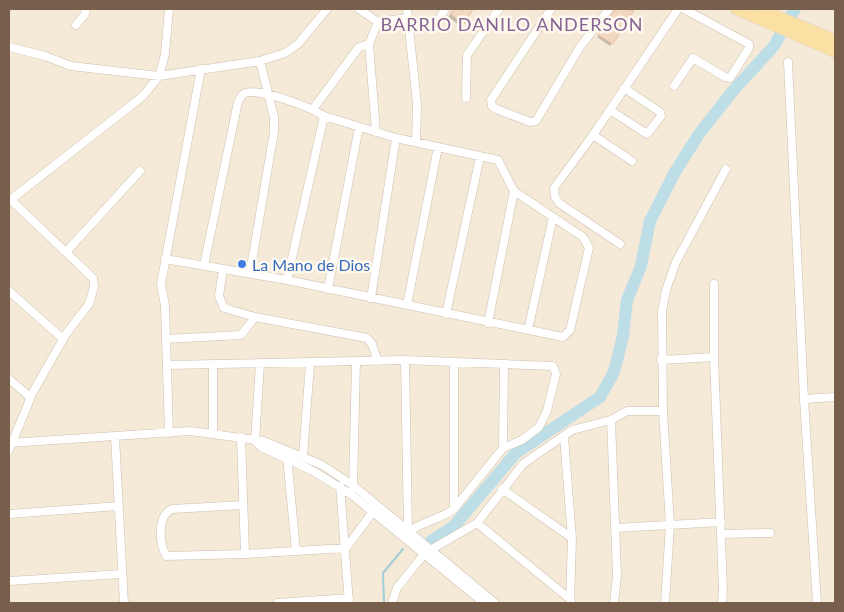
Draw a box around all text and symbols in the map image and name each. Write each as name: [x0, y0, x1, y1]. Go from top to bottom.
district label: BARRIO DANILO ANDERSON: [381, 13, 643, 35]
place label: La Mano de Dios: [252, 255, 370, 274]
marker: La Mano de Dios: [236, 258, 248, 270]

